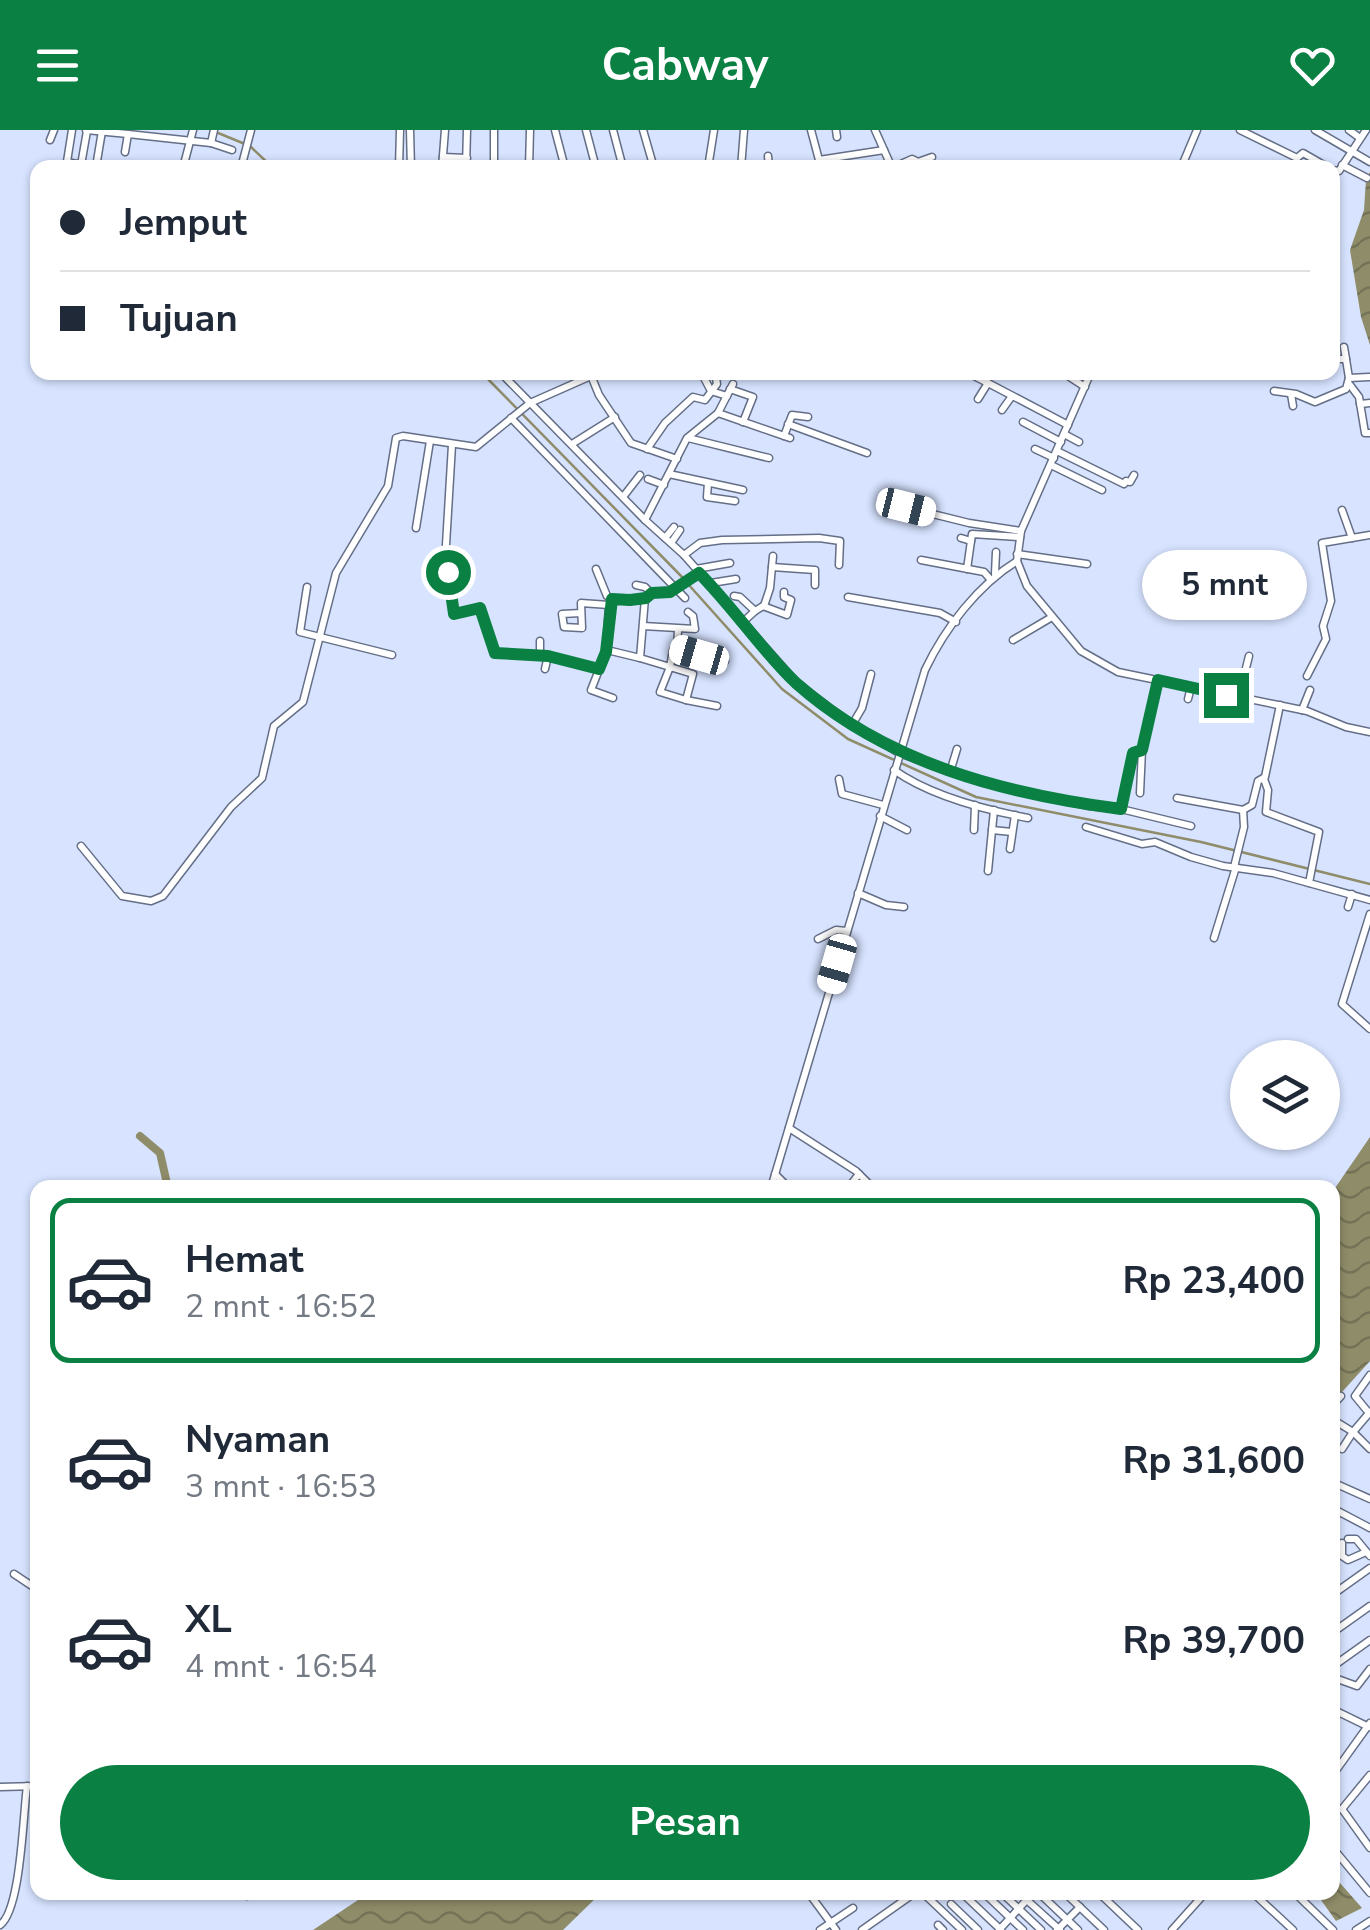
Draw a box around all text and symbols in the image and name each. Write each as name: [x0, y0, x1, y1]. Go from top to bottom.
text: Cabway: [602, 35, 768, 96]
icon: menu: [30, 38, 85, 93]
icon: heart: [1285, 38, 1340, 93]
text: Jemput: [120, 197, 247, 248]
text: Tujuan: [120, 293, 238, 344]
car: [873, 485, 939, 529]
route start: [426, 550, 471, 595]
callout: 5 mnt: [1144, 550, 1308, 620]
text: 5 mnt: [1181, 563, 1268, 606]
car: [666, 632, 732, 678]
route end: [1204, 673, 1249, 718]
car: [814, 931, 860, 997]
map controls: [1230, 1040, 1340, 1150]
button: layers: [1230, 1040, 1340, 1150]
text: Hemat: [185, 1234, 304, 1285]
icon: car: [65, 1236, 155, 1326]
text: Rp 23,400: [1122, 1255, 1305, 1306]
text: 2 mnt · 16:52: [185, 1285, 377, 1328]
text: Nyaman: [185, 1414, 330, 1465]
icon: car: [65, 1416, 155, 1506]
text: Rp 31,600: [1122, 1435, 1305, 1486]
text: 3 mnt · 16:53: [185, 1465, 377, 1508]
text: XL: [185, 1594, 232, 1645]
icon: car: [65, 1596, 155, 1686]
text: Rp 39,700: [1122, 1615, 1305, 1666]
text: 4 mnt · 16:54: [185, 1645, 377, 1688]
button: Pesan: [60, 1765, 1310, 1880]

